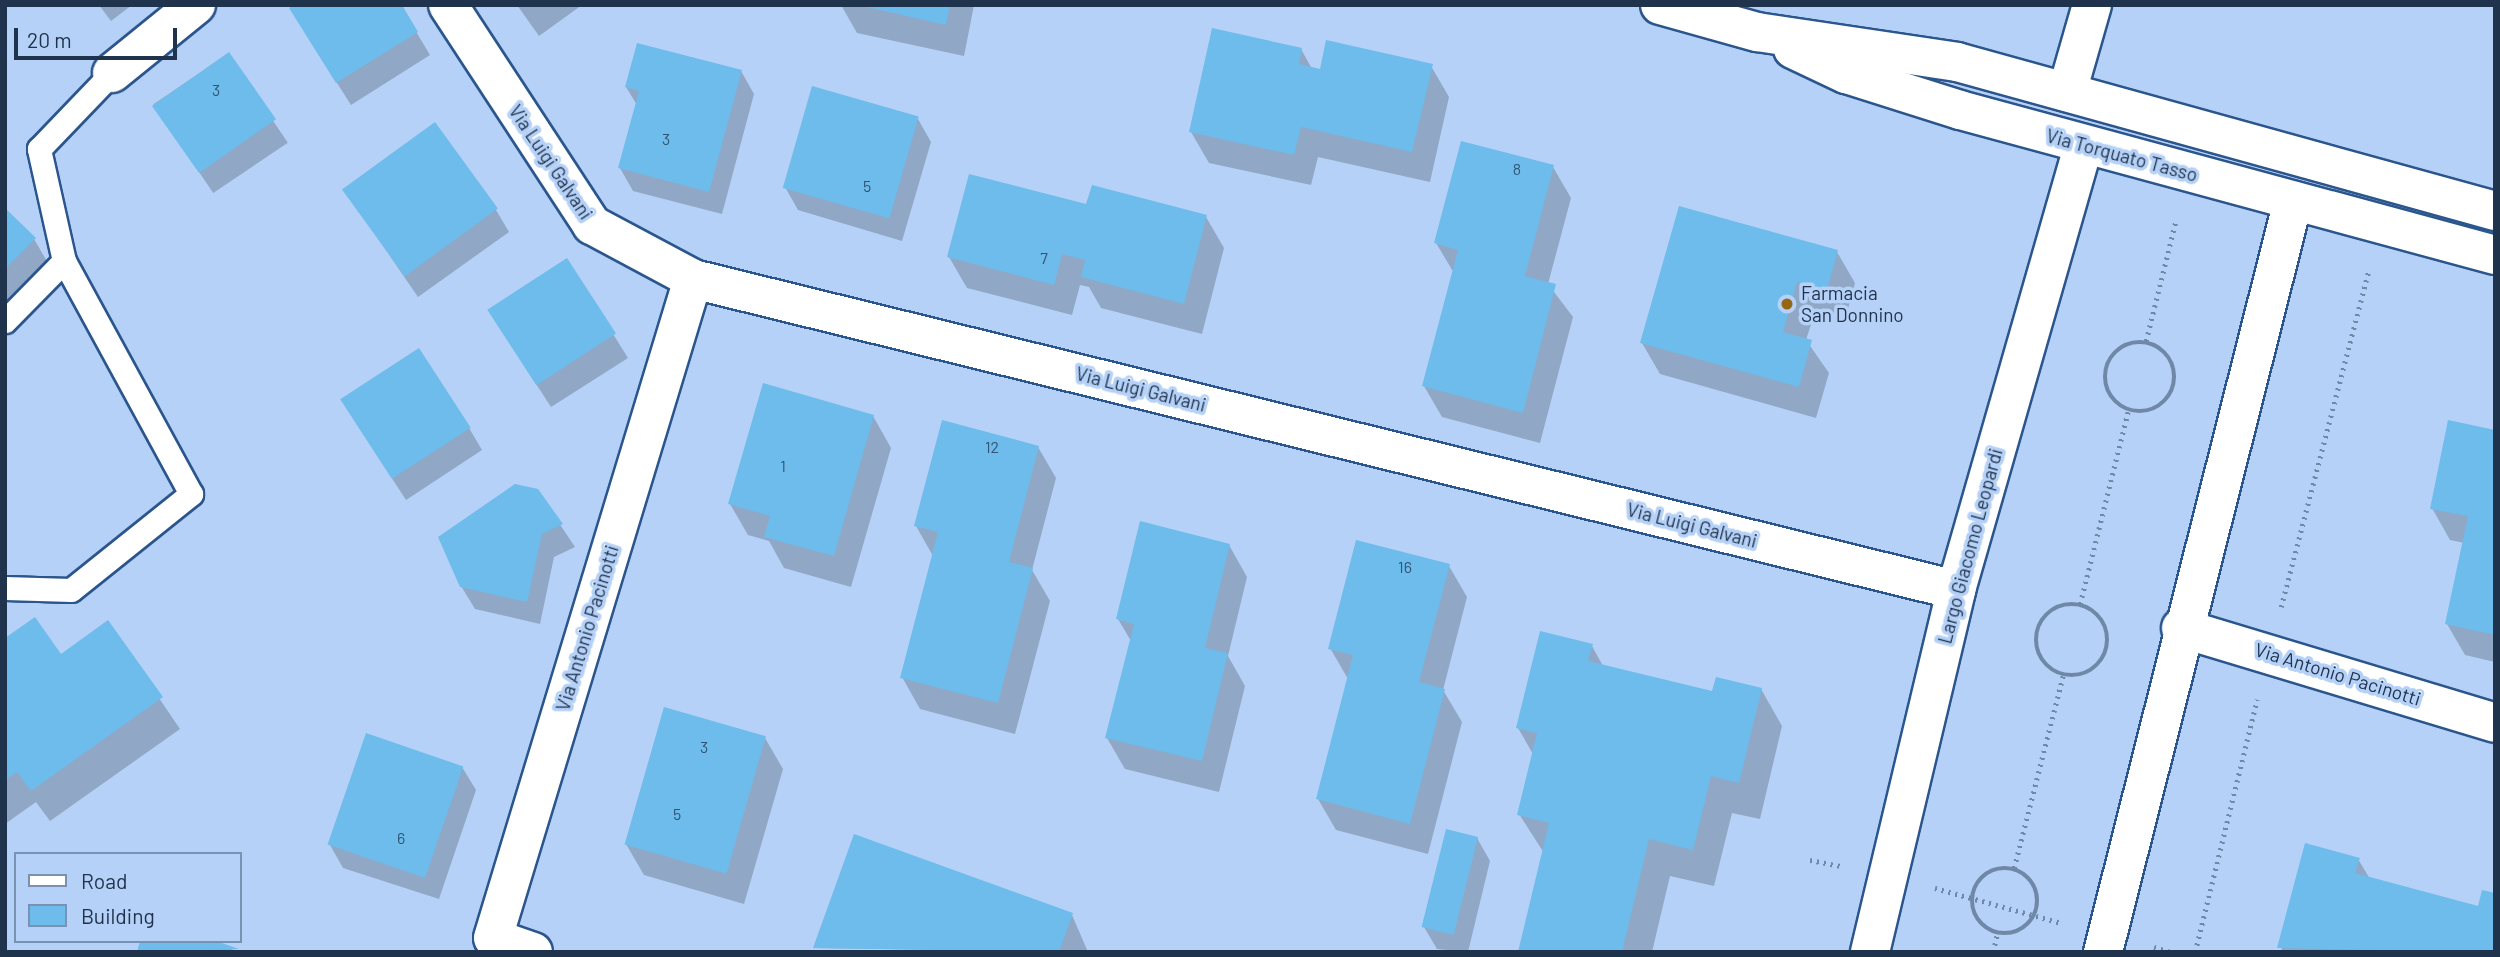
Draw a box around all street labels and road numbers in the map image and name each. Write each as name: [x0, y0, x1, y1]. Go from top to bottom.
street label: Via Luigi Galvani: [504, 100, 598, 224]
street label: Via Torquato Tasso: [2044, 124, 2200, 186]
street label: Via Luigi Galvani: [1074, 362, 1208, 416]
street label: Largo Giacomo Leopardi: [1933, 446, 2007, 646]
street label: Via Luigi Galvani: [1625, 498, 1759, 552]
street label: Via Antonio Pacinotti: [551, 542, 623, 714]
street label: Via Antonio Pacinotti: [2252, 638, 2424, 710]

